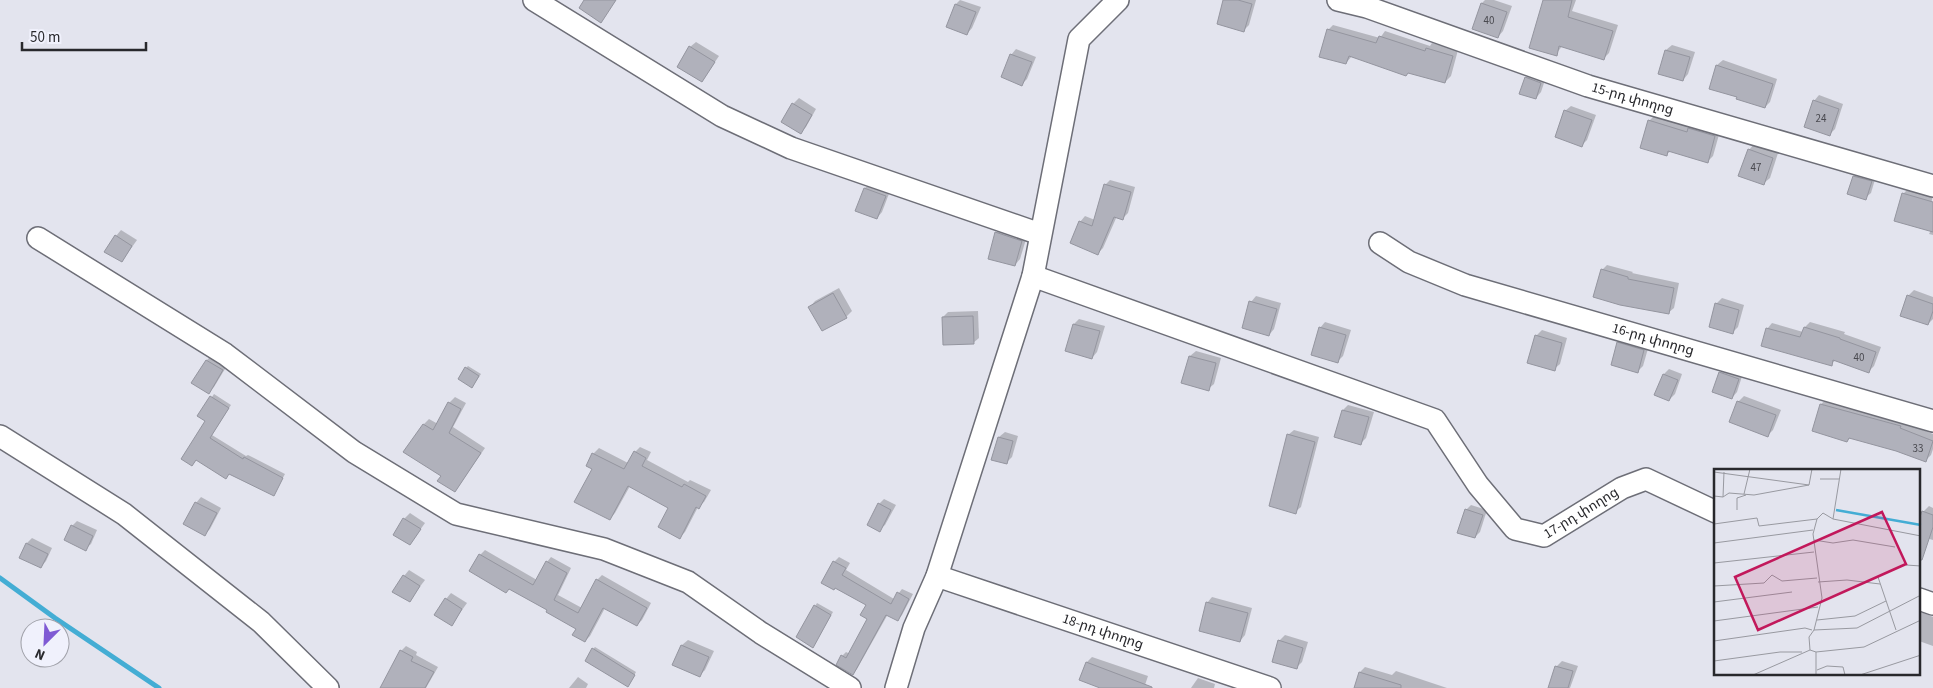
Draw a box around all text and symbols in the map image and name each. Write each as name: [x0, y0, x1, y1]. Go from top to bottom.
house number: 40: [1484, 13, 1494, 28]
scale bar: [22, 20, 146, 52]
text: 50 m: [30, 27, 60, 48]
street label: 15-րդ փողոց: [1589, 78, 1676, 120]
house number: 24: [1816, 111, 1827, 126]
house number: 47: [1751, 160, 1761, 175]
street label: 16-րդ փողոց: [1610, 318, 1696, 361]
house number: 40: [1854, 350, 1864, 365]
house number: 33: [1913, 441, 1923, 456]
inset map: [1714, 469, 1920, 676]
street label: 17-րդ փողոց: [1540, 482, 1623, 544]
street label: 18-րդ փողոց: [1060, 609, 1146, 655]
north arrow: [20, 618, 70, 668]
text: N: [32, 643, 48, 665]

